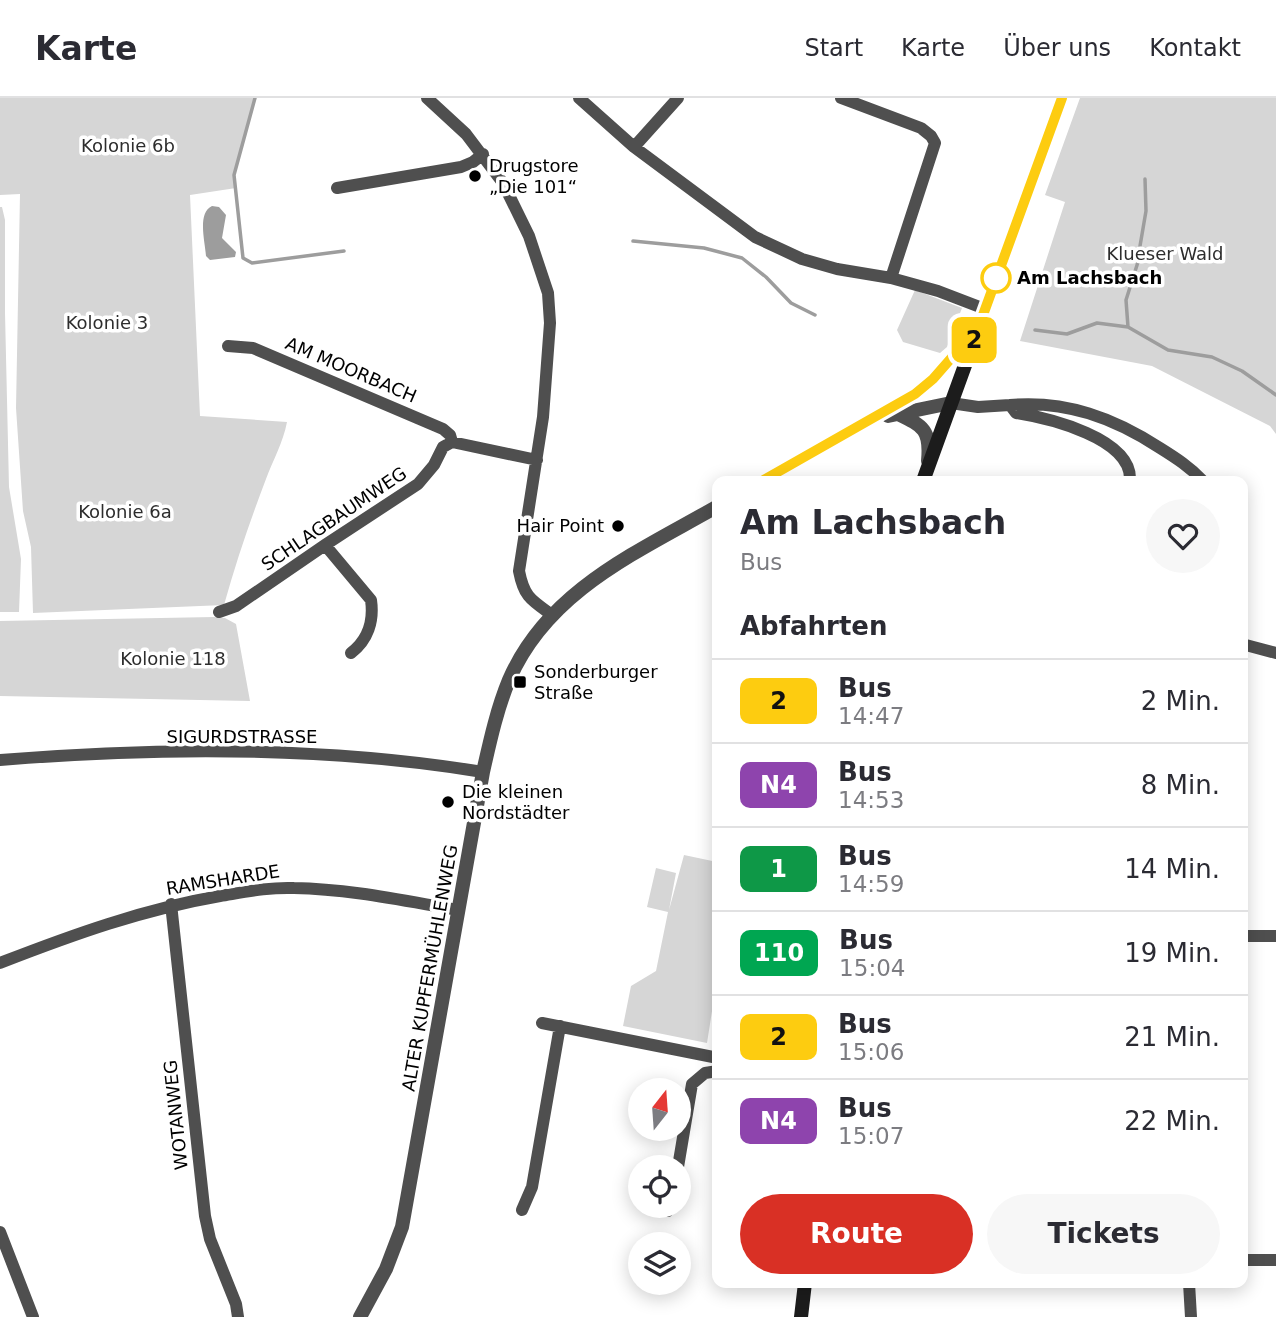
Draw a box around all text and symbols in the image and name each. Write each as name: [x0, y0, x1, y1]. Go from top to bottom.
text: Karte: [35, 29, 137, 68]
text: Start: [804, 34, 863, 62]
text: Karte: [901, 34, 965, 62]
text: Über uns: [1003, 34, 1111, 62]
text: Kontakt: [1149, 34, 1241, 62]
park label: Kolonie 6b: [81, 135, 175, 156]
place label: Drugstore „Die 101“: [489, 155, 579, 197]
marker: Drugstore „Die 101“: [467, 168, 483, 184]
park label: Klueser Wald: [1107, 243, 1223, 264]
marker: Am Lachsbach: [981, 263, 1011, 293]
place label: Am Lachsbach: [1017, 267, 1162, 288]
park label: Kolonie 3: [66, 312, 148, 333]
line badge: 2: [951, 317, 997, 363]
text: 2: [966, 326, 982, 354]
street label: AM MOORBACH: [282, 332, 420, 407]
street label: SCHLAGBAUMWEG: [257, 462, 410, 575]
button: heart: [1146, 499, 1220, 573]
park label: Kolonie 6a: [78, 501, 172, 522]
text: Am Lachsbach: [740, 503, 1006, 542]
place label: Hair Point: [517, 515, 604, 536]
marker: Hair Point: [610, 518, 626, 534]
text: Bus: [740, 549, 782, 575]
text: Abfahrten: [740, 611, 888, 641]
park label: Kolonie 118: [120, 648, 226, 669]
place label: Sonderburger Straße: [534, 661, 658, 703]
text: Bus: [838, 673, 892, 703]
marker: Sonderburger Straße: [512, 674, 528, 690]
text: 2 Min.: [1141, 686, 1220, 716]
text: 2: [770, 687, 787, 715]
text: 14:47: [838, 703, 904, 729]
street label: SIGURDSTRASSE: [167, 726, 317, 747]
text: Bus: [838, 757, 892, 787]
text: 8 Min.: [1141, 770, 1220, 800]
text: N4: [760, 771, 797, 799]
place label: Die kleinen Nordstädter: [462, 781, 570, 823]
text: 14:53: [838, 787, 904, 813]
marker: Die kleinen Nordstädter: [440, 794, 456, 810]
text: Bus: [838, 841, 892, 871]
street label: ALTER KUPFERMÜHLENWEG: [397, 843, 462, 1093]
text: 14 Min.: [1124, 854, 1220, 884]
text: 1: [770, 855, 787, 883]
street label: RAMSHARDE: [165, 860, 281, 899]
text: 14:59: [838, 871, 904, 897]
text: Bus: [839, 925, 893, 955]
text: 19 Min.: [1124, 938, 1220, 968]
text: 110: [754, 939, 804, 967]
text: 15:04: [839, 955, 905, 981]
text: Bus: [838, 1009, 892, 1039]
text: 21 Min.: [1124, 1022, 1220, 1052]
text: 2: [770, 1023, 787, 1051]
text: 15:06: [838, 1039, 904, 1065]
street label: WOTANWEG: [159, 1059, 192, 1171]
north arrow: [628, 1078, 691, 1141]
map controls: [628, 1078, 691, 1295]
text: Bus: [838, 1093, 892, 1123]
text: 22 Min.: [1124, 1106, 1220, 1136]
text: N4: [760, 1107, 797, 1135]
text: 15:07: [838, 1123, 904, 1149]
button: locate: [628, 1155, 691, 1218]
button: Route: [740, 1194, 973, 1274]
button: Tickets: [987, 1194, 1220, 1274]
button: layers: [628, 1232, 691, 1295]

